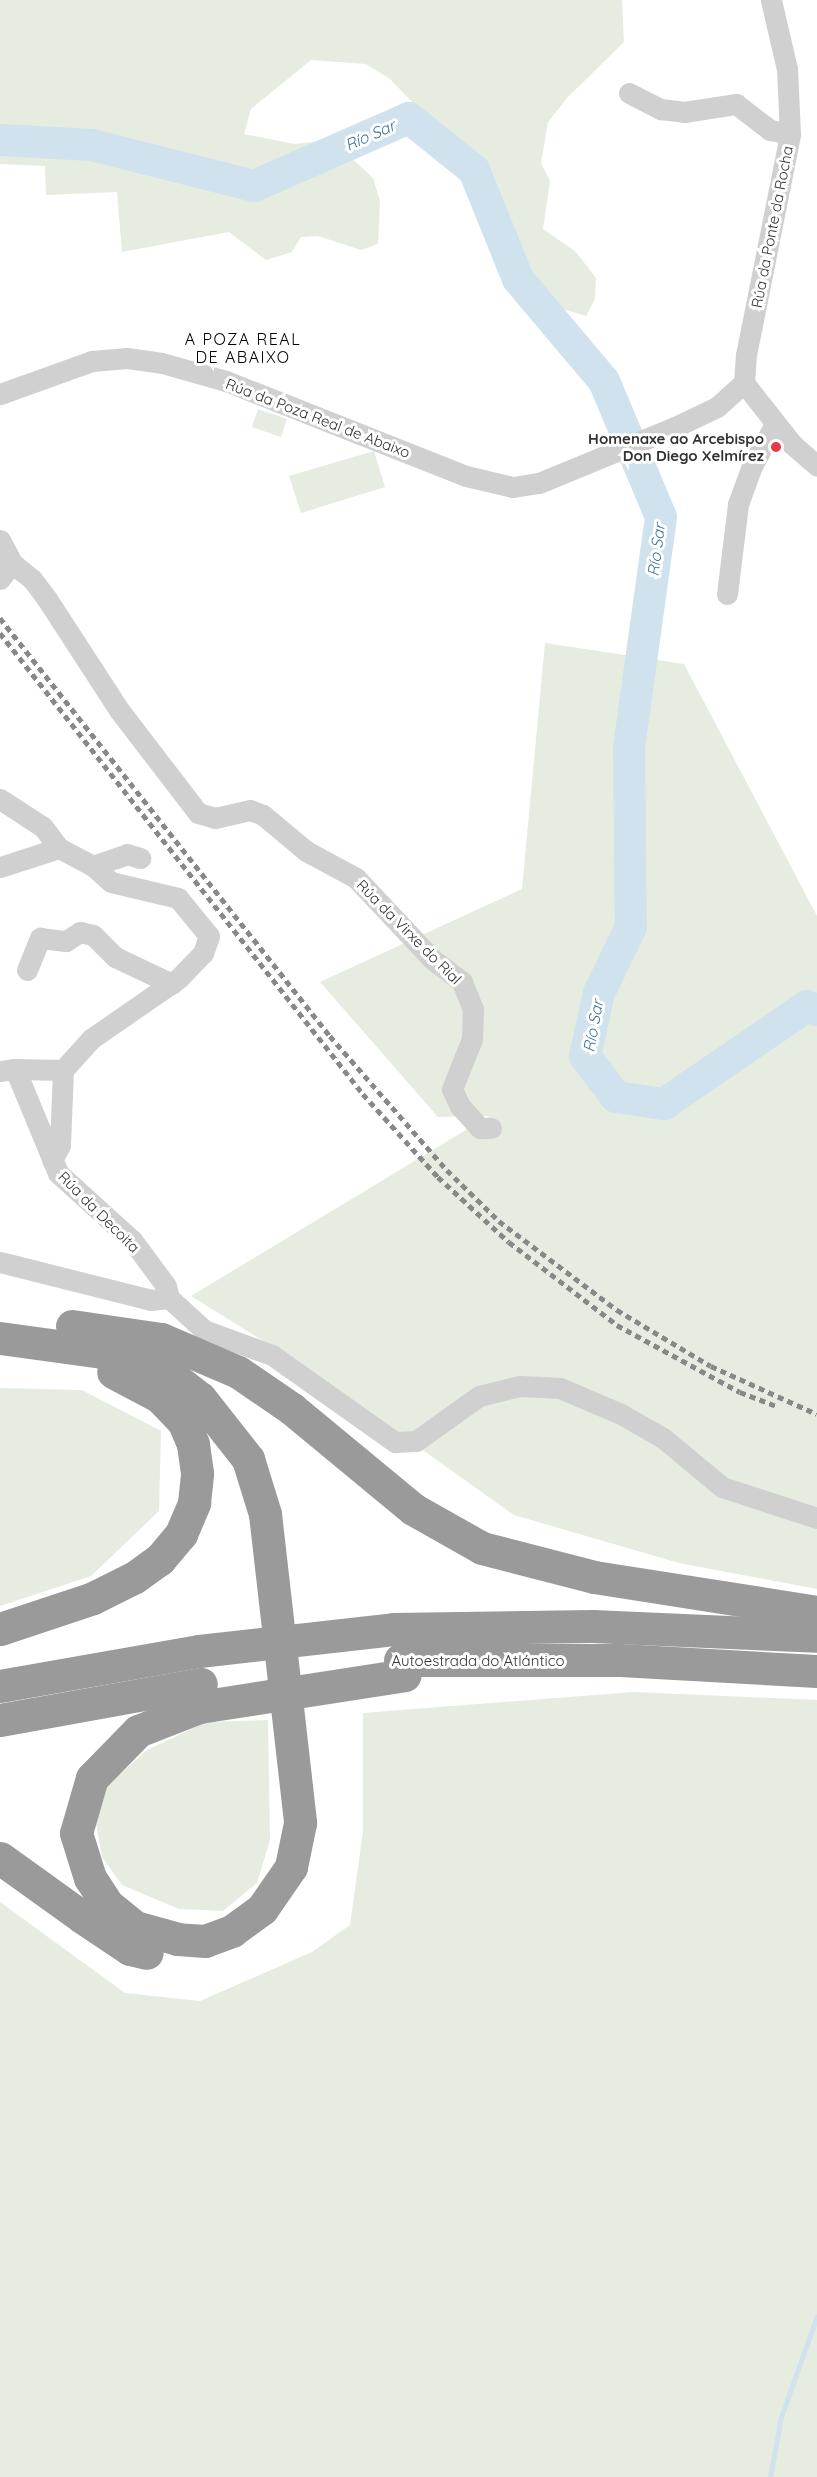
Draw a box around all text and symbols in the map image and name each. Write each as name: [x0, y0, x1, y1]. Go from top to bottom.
water label: Río Sar: [342, 115, 398, 155]
street label: Rúa da Ponte da Rocha: [747, 144, 797, 310]
district label: A POZA REAL DE ABAIXO: [185, 329, 301, 367]
street label: Rúa da Poza Real de Abaixo: [223, 374, 413, 462]
place label: Homenaxe ao Arcebispo Don Diego Xelmírez: [588, 429, 764, 464]
marker: Homenaxe ao Arcebispo Don Diego Xelmírez: [769, 440, 783, 454]
water label: Río Sar: [643, 523, 669, 577]
street label: Rúa da Virxe do Rial: [353, 876, 465, 988]
water label: Río Sar: [579, 998, 607, 1054]
street label: Rúa da Decoita: [55, 1168, 143, 1256]
street label: Autoestrada do Atlántico: [391, 1652, 565, 1670]

